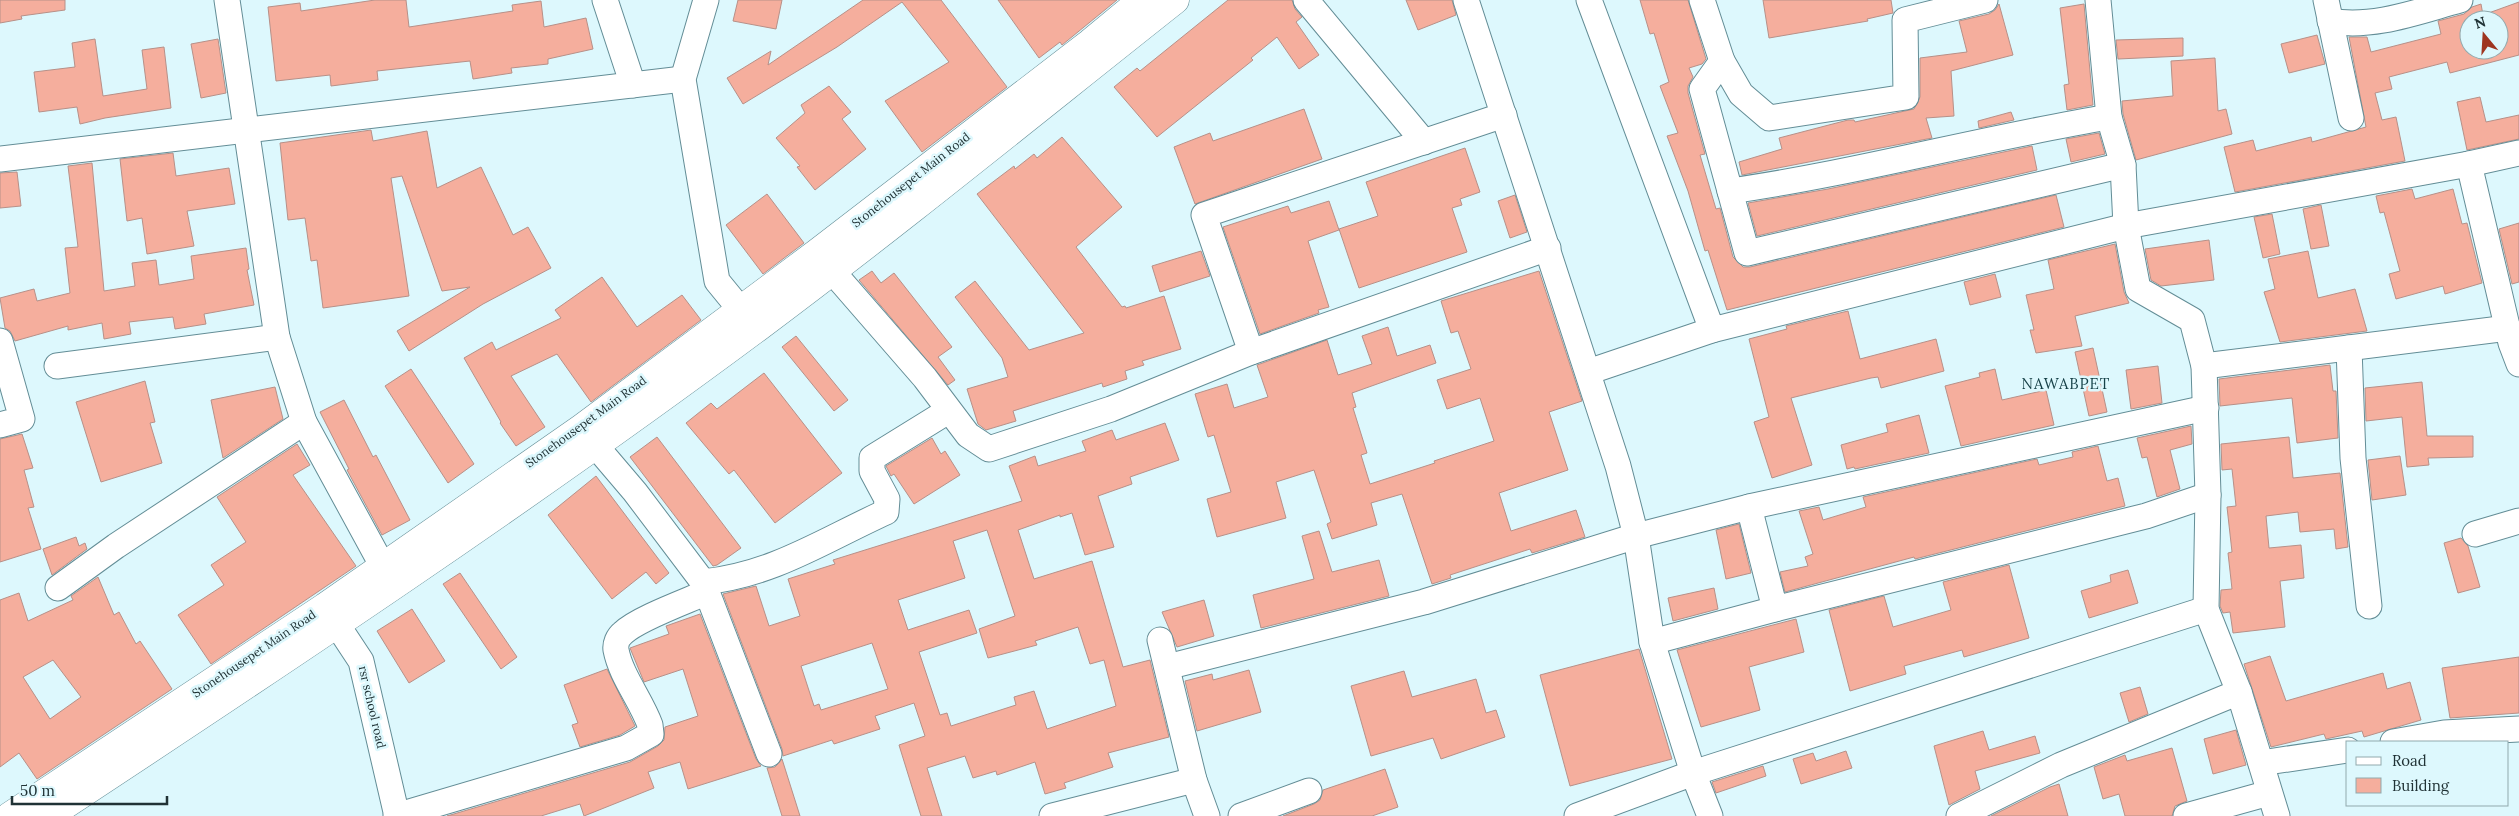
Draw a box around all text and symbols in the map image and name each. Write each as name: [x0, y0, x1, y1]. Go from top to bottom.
north arrow: [2459, 10, 2509, 60]
text: N: [2472, 12, 2488, 33]
street label: Stonehousepet Main Road: [849, 129, 973, 230]
street label: Stonehousepet Main Road: [522, 373, 649, 471]
district label: NAWABPET: [2022, 374, 2110, 393]
street label: Stonehousepet Main Road: [189, 607, 318, 701]
street label: rsr school road: [356, 664, 389, 750]
legend: [2346, 741, 2509, 806]
text: Road: [2392, 751, 2427, 770]
scale bar: [12, 774, 168, 806]
text: Building: [2392, 776, 2450, 795]
text: 50 m: [20, 781, 55, 800]

